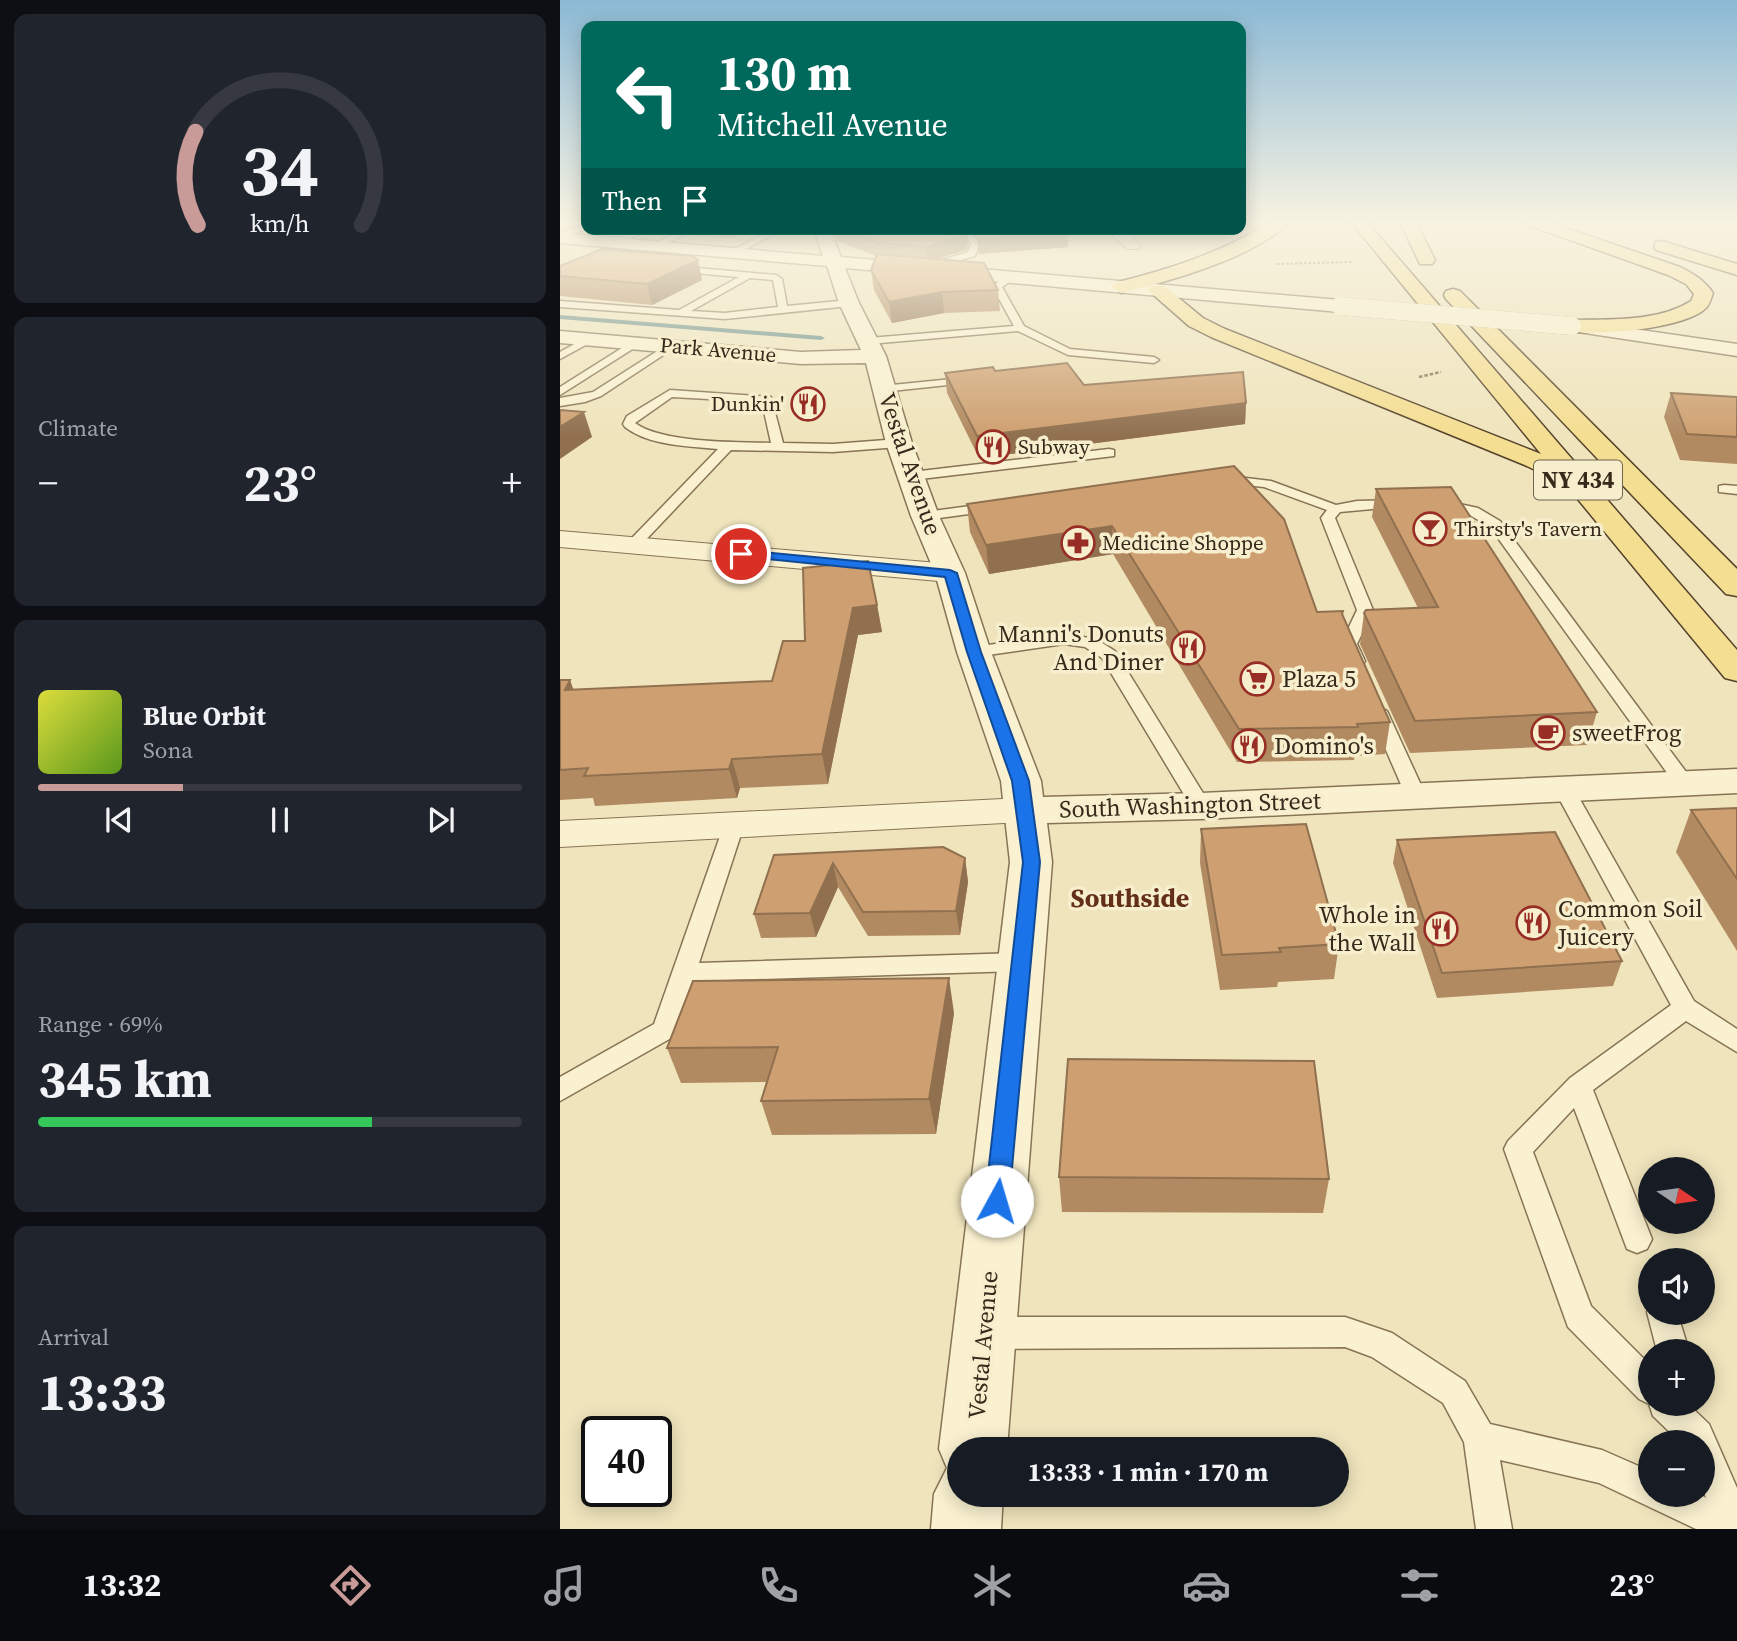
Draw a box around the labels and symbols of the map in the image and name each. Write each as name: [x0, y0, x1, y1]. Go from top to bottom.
street label: Park Avenue: [659, 330, 778, 369]
restaurant icon: Dunkin': [789, 385, 827, 423]
street label: Vestal Avenue: [871, 388, 950, 540]
place label: Dunkin': [711, 389, 784, 418]
restaurant icon: Subway: [974, 428, 1012, 466]
place label: Subway: [1018, 432, 1090, 461]
road number: NY 434: [1534, 460, 1622, 500]
bar icon: Thirsty's Tavern: [1411, 510, 1449, 548]
place label: Thirsty's Tavern: [1454, 514, 1603, 543]
pin: [711, 524, 771, 584]
pharmacy icon: Medicine Shoppe: [1059, 524, 1097, 562]
place label: Medicine Shoppe: [1102, 528, 1264, 557]
place label: Manni's Donuts And Diner: [998, 617, 1164, 678]
restaurant icon: Manni's Donuts And Diner: [1169, 629, 1207, 667]
supermarket icon: Plaza 5: [1238, 660, 1276, 698]
place label: Plaza 5: [1282, 662, 1356, 695]
cafe icon: sweetFrog: [1529, 714, 1567, 752]
place label: sweetFrog: [1572, 716, 1681, 749]
restaurant icon: Domino's: [1230, 727, 1268, 765]
place label: Domino's: [1274, 729, 1374, 762]
street label: South Washington Street: [1059, 783, 1322, 826]
district label: Southside: [1071, 880, 1189, 916]
place label: Common Soil Juicery: [1557, 892, 1703, 953]
place label: Whole in the Wall: [1319, 898, 1416, 959]
restaurant icon: Common Soil Juicery: [1514, 904, 1552, 942]
restaurant icon: Whole in the Wall: [1422, 910, 1460, 948]
north arrow: [1638, 1157, 1715, 1234]
position arrow: [960, 1164, 1034, 1238]
street label: Vestal Avenue: [960, 1269, 1005, 1420]
speed limit sign: 40: [581, 1416, 672, 1507]

